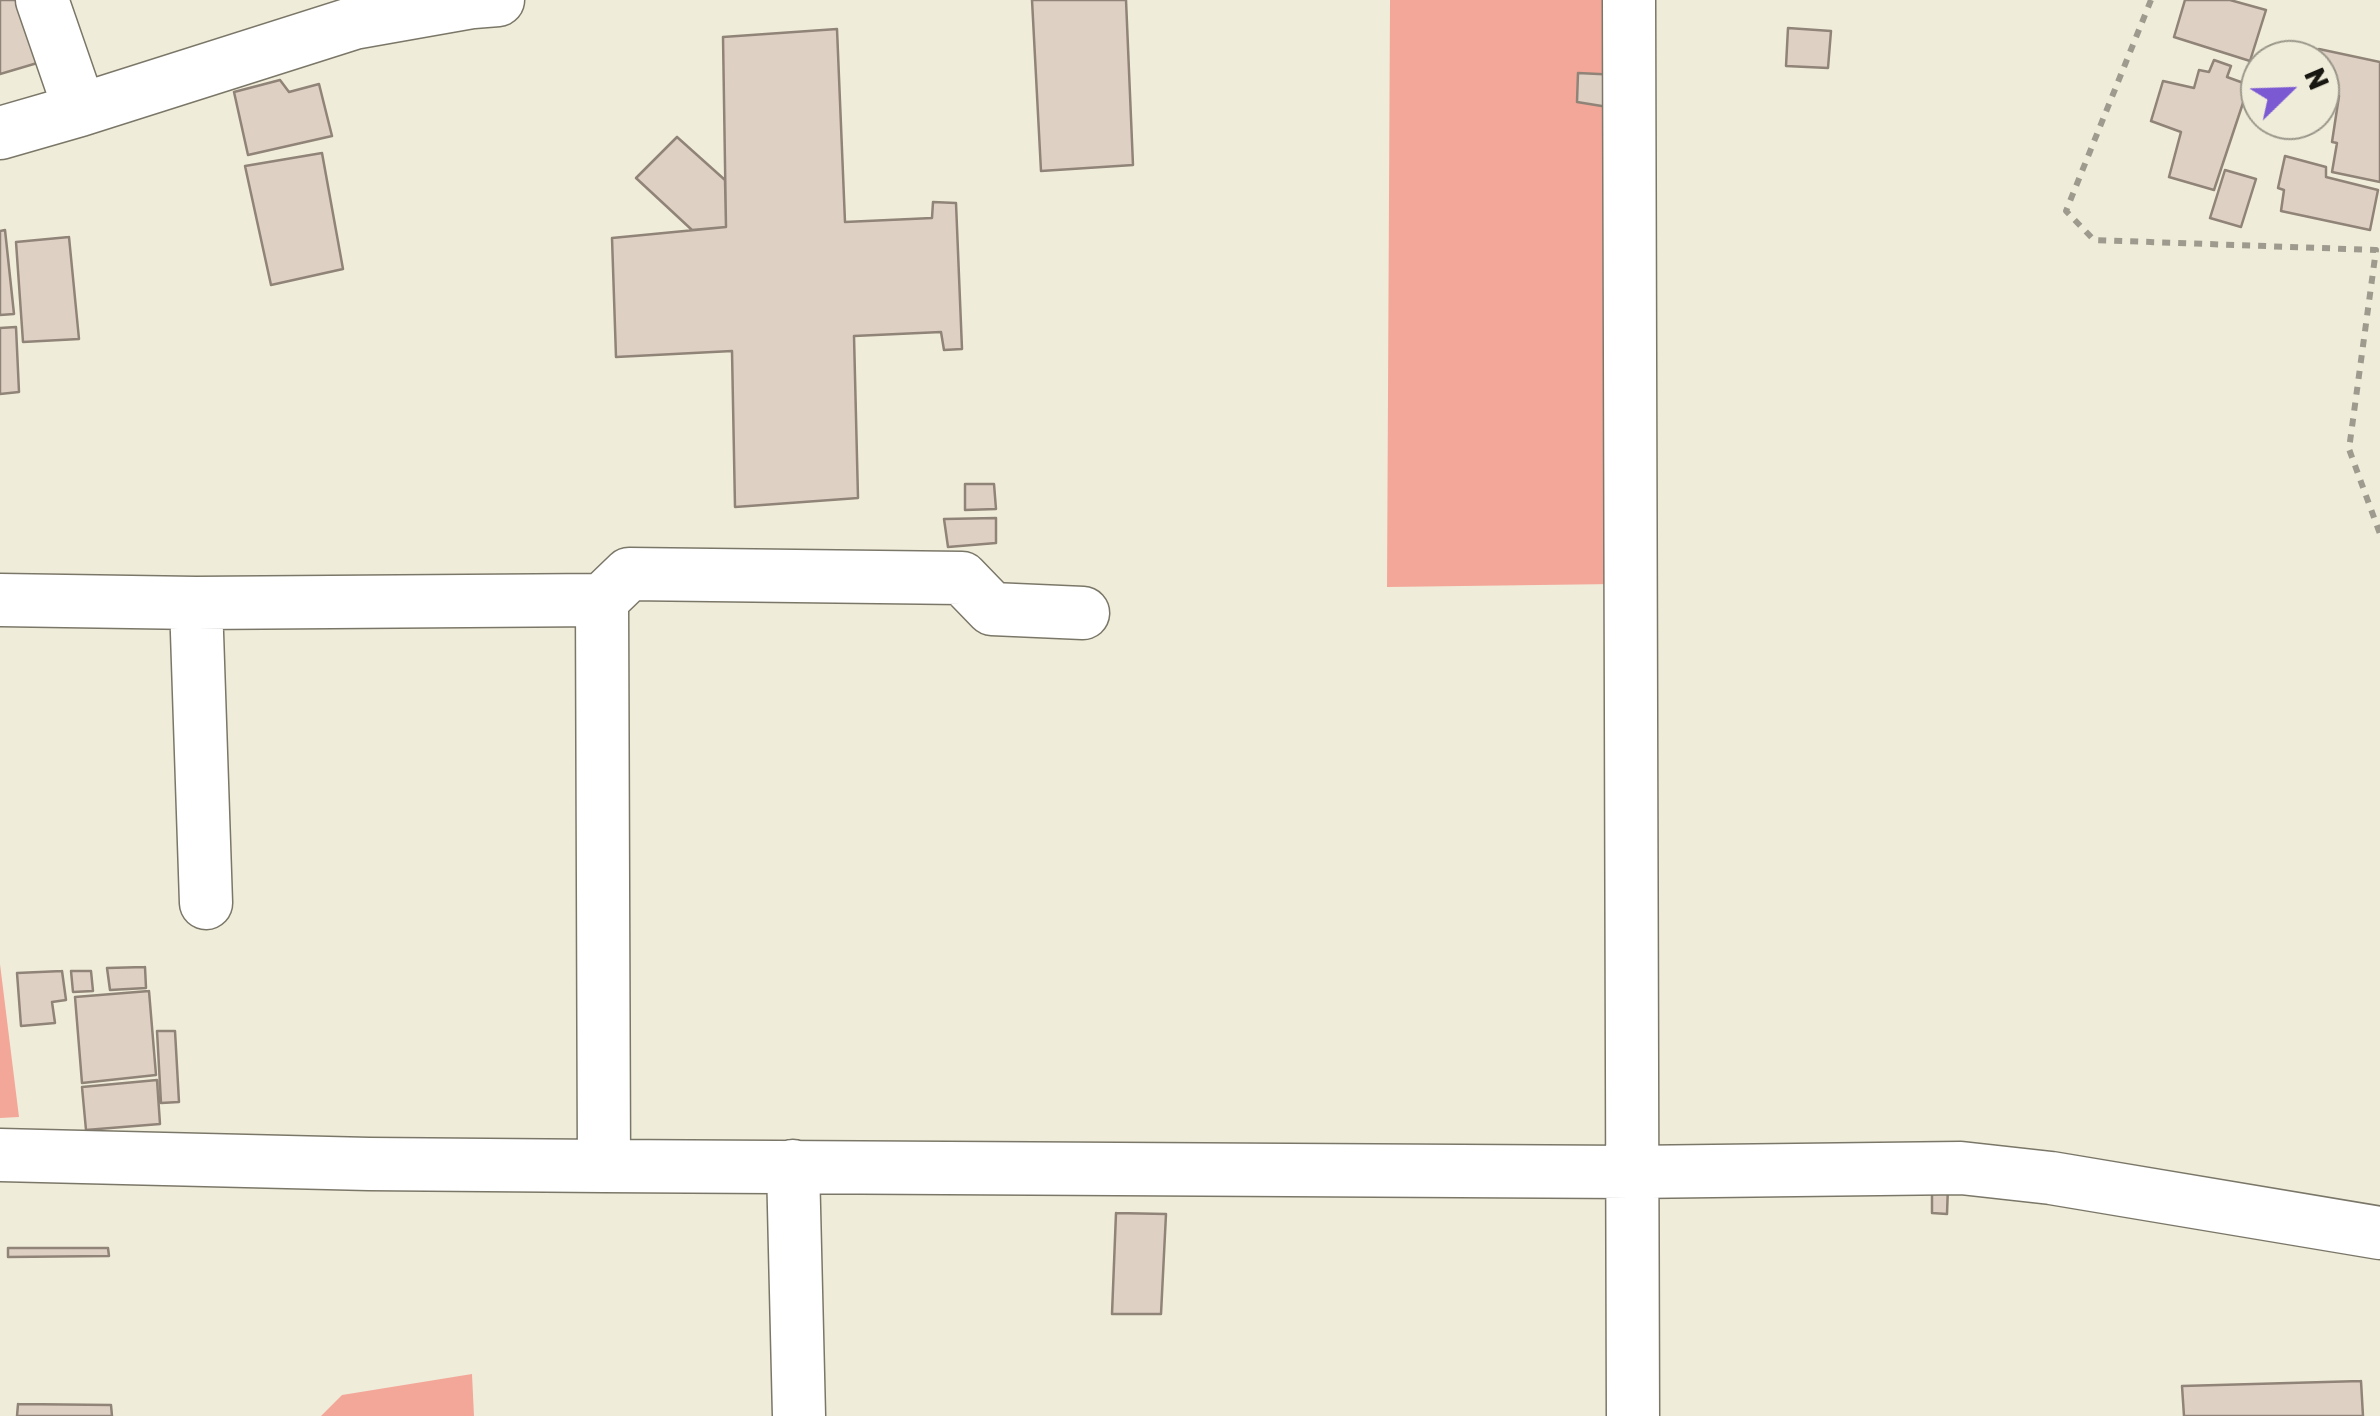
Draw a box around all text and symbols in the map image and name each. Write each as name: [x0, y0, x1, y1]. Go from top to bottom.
north arrow: [2240, 40, 2340, 140]
text: N: [2297, 63, 2335, 95]

